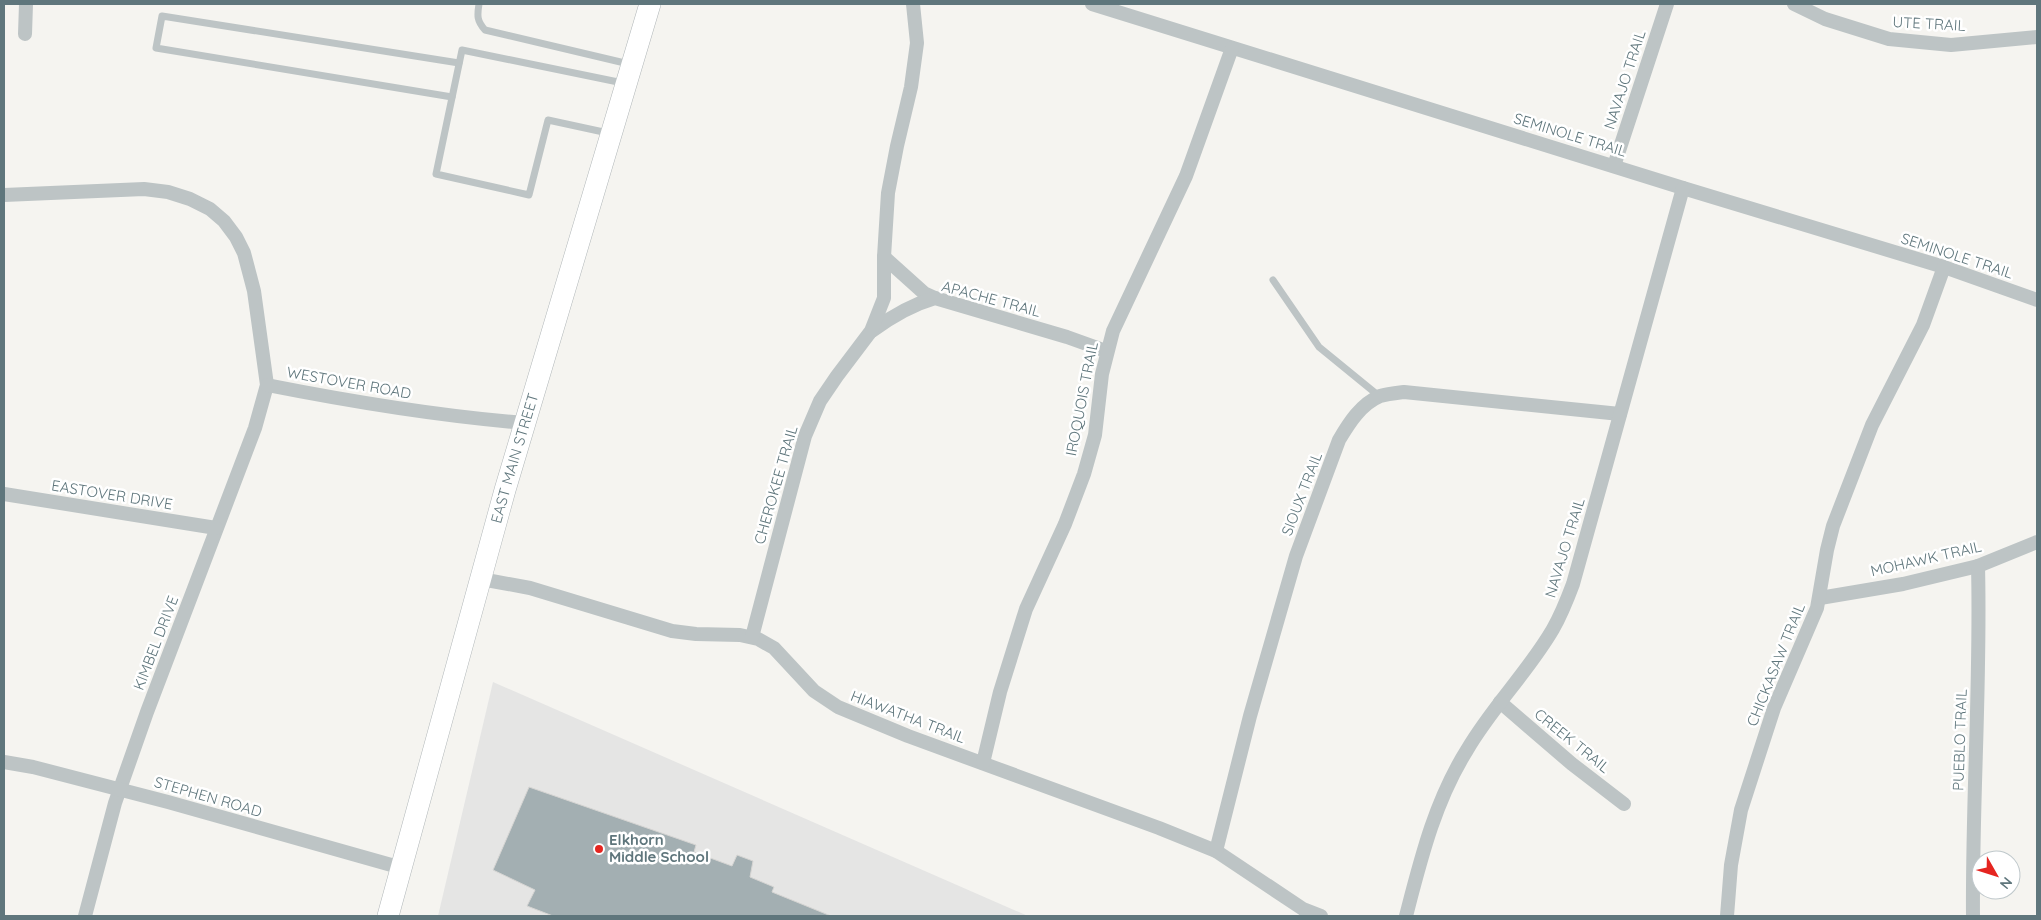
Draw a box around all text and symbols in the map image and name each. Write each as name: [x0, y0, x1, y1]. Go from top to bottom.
street label: UTE TRAIL: [1892, 12, 1966, 35]
street label: NAVAJO TRAIL: [1600, 28, 1649, 132]
street label: SEMINOLE TRAIL: [1512, 108, 1629, 161]
street label: SEMINOLE TRAIL: [1899, 228, 2016, 283]
street label: APACHE TRAIL: [940, 276, 1043, 321]
street label: IROQUOIS TRAIL: [1061, 340, 1102, 458]
street label: WESTOVER ROAD: [285, 362, 413, 403]
street label: EAST MAIN STREET: [486, 391, 542, 525]
street label: CHEROKEE TRAIL: [750, 423, 802, 546]
street label: SIOUX TRAIL: [1277, 449, 1326, 538]
street label: EASTOVER DRIVE: [50, 476, 174, 513]
street label: NAVAJO TRAIL: [1540, 496, 1589, 600]
street label: MOHAWK TRAIL: [1869, 537, 1983, 581]
street label: KIMBEL DRIVE: [129, 593, 182, 693]
street label: CHICKASAW TRAIL: [1742, 601, 1809, 729]
street label: HIAWATHA TRAIL: [848, 686, 968, 747]
street label: PUEBLO TRAIL: [1948, 689, 1971, 791]
street label: CREEK TRAIL: [1531, 704, 1614, 777]
street label: STEPHEN ROAD: [152, 772, 264, 821]
place label: Elkhorn Middle School: [609, 830, 709, 866]
marker: Elkhorn Middle School: [593, 843, 605, 855]
north arrow: [1971, 850, 2021, 900]
text: N: [1996, 874, 2016, 893]

